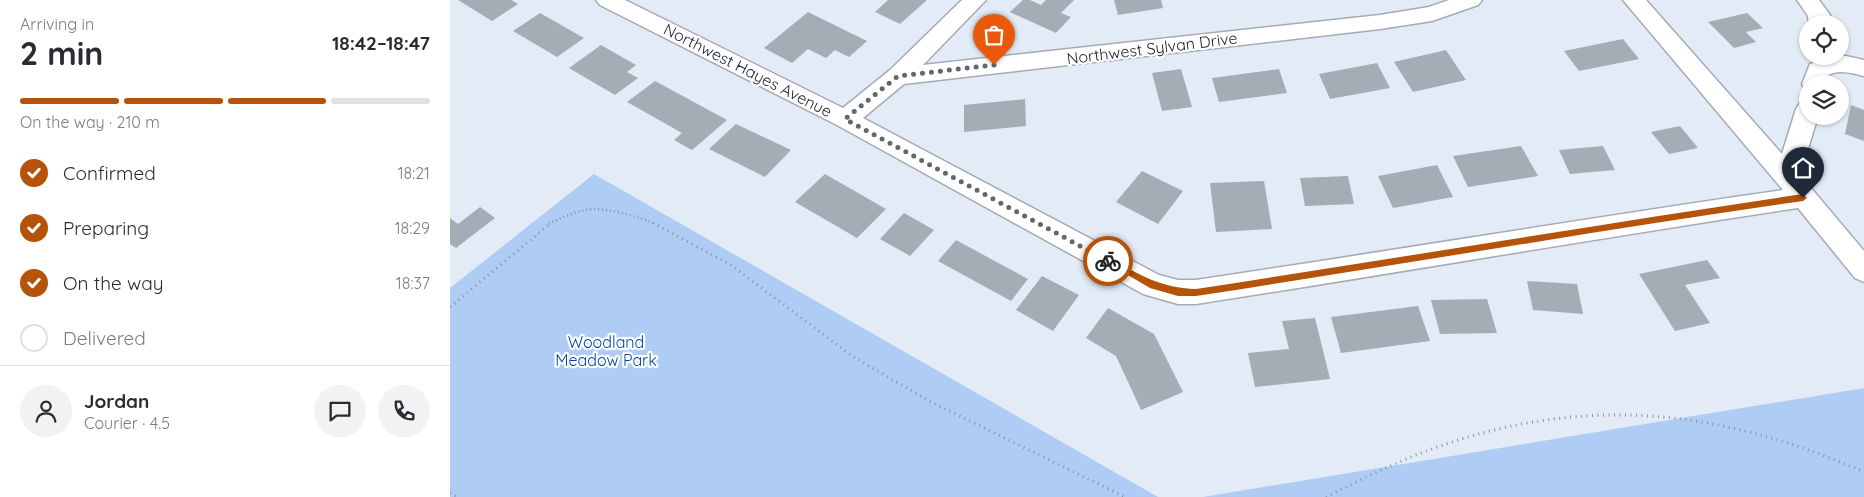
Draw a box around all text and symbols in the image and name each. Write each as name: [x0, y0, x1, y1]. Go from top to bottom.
text: Arriving in: [20, 14, 94, 34]
pin: [973, 14, 1015, 65]
map controls: [1799, 15, 1849, 125]
button: locate: [1799, 15, 1849, 65]
street label: Northwest Hayes Avenue: [660, 19, 836, 121]
icon: bag: [980, 21, 1008, 49]
street label: Northwest Sylvan Drive: [1065, 28, 1239, 68]
text: 18:42–18:47: [332, 31, 430, 55]
text: 2 min: [20, 33, 103, 73]
button: layers: [1799, 75, 1849, 125]
text: On the way · 210 m: [20, 112, 160, 132]
pin: [1782, 147, 1824, 198]
icon: home: [1789, 154, 1817, 182]
icon: check: [20, 159, 48, 187]
text: Confirmed: [63, 161, 156, 185]
text: 18:21: [398, 163, 430, 183]
icon: check: [20, 214, 48, 242]
text: Preparing: [63, 216, 149, 240]
text: 18:29: [395, 218, 430, 238]
courier: [1083, 236, 1133, 286]
icon: bike: [1094, 247, 1122, 275]
icon: check: [20, 269, 48, 297]
text: On the way: [63, 271, 164, 295]
text: 18:37: [396, 273, 430, 293]
text: Delivered: [63, 326, 146, 350]
park label: Woodland Meadow Park: [555, 332, 657, 370]
button: person: [20, 385, 72, 437]
button: chat: [314, 385, 366, 437]
button: phone: [378, 385, 430, 437]
text: Jordan: [84, 389, 149, 413]
text: Courier · 4.5: [84, 413, 170, 433]

